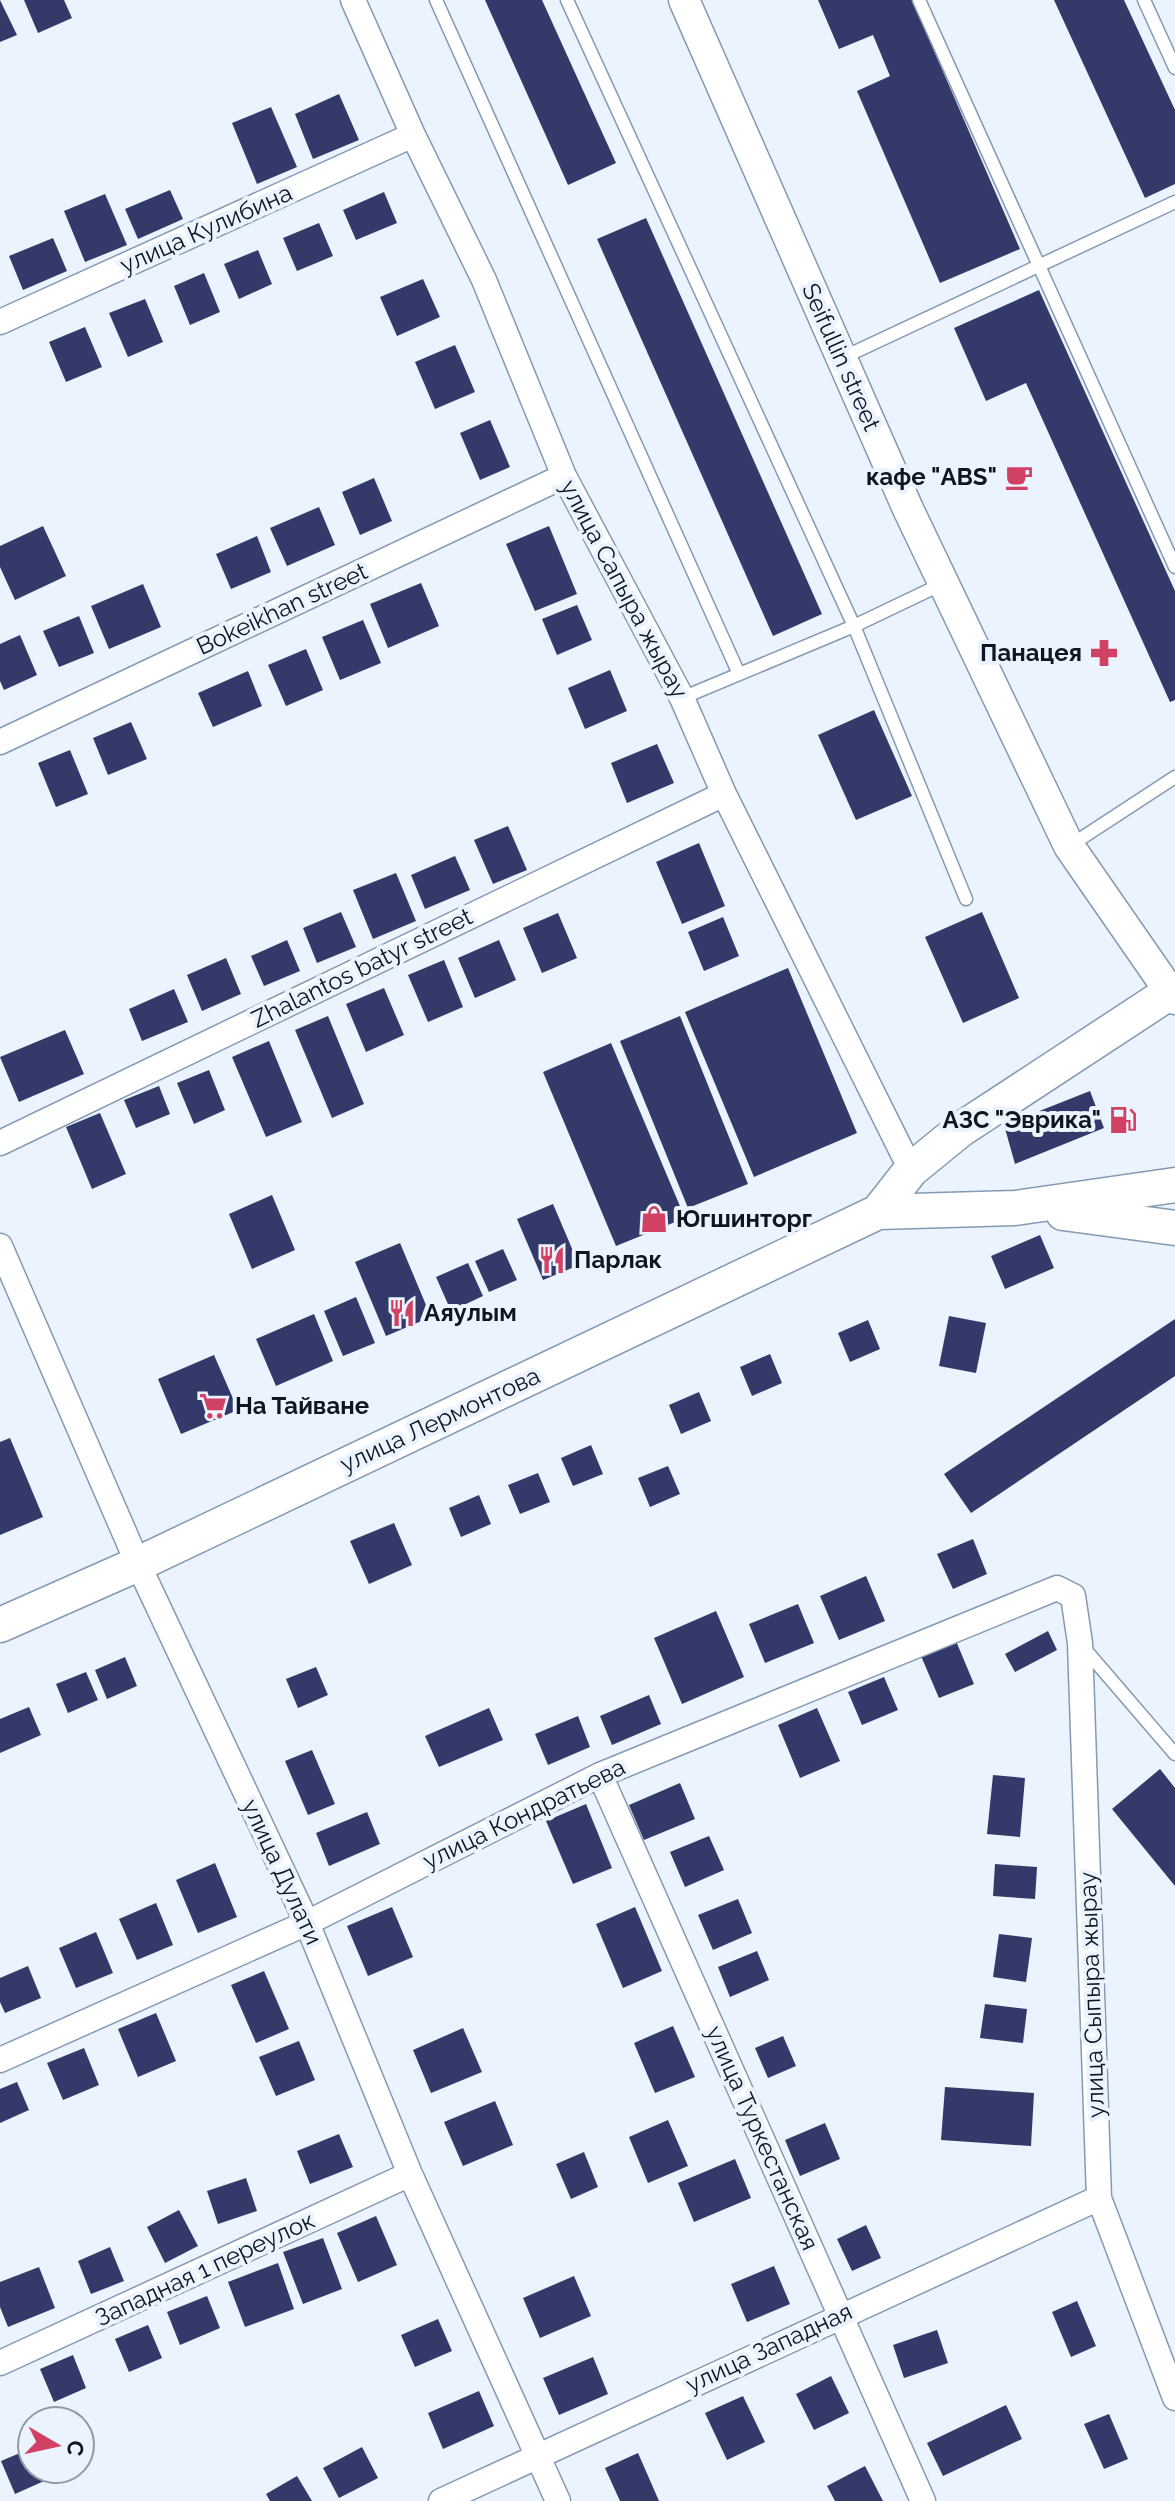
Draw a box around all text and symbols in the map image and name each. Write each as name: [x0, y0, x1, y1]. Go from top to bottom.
street label: улица Кулибина: [115, 178, 296, 279]
street label: Seifullin street: [796, 279, 887, 435]
place label: кафе "ABS": [866, 462, 997, 491]
cafe icon: кафе "ABS": [1004, 462, 1034, 492]
street label: улица Сапыра жырау: [555, 475, 694, 703]
street label: Bokeikhan street: [192, 556, 372, 661]
place label: Панацея: [980, 638, 1082, 667]
pharmacy icon: Панацея: [1089, 638, 1119, 668]
street label: Zhalantos batyr street: [247, 901, 477, 1034]
place label: АЗС "Эврика": [942, 1105, 1101, 1134]
fuel station icon: АЗС "Эврика": [1108, 1105, 1138, 1135]
shop icon: Югшинторг: [639, 1204, 669, 1234]
place label: Югшинторг: [676, 1204, 812, 1233]
restaurant icon: Парлак: [537, 1245, 567, 1275]
place label: Парлак: [574, 1245, 662, 1274]
restaurant icon: Аяулым: [387, 1298, 417, 1328]
place label: Аяулым: [424, 1298, 517, 1327]
street label: улица Лермонтова: [335, 1361, 544, 1479]
supermarket icon: На Тайване: [198, 1391, 228, 1421]
place label: На Тайване: [235, 1391, 369, 1420]
street label: улица Кондратьева: [418, 1752, 630, 1875]
street label: улица Дулати: [236, 1794, 329, 1949]
street label: улица Сыпыра жырау: [1073, 1871, 1110, 2119]
street label: улица Туркестанская: [700, 2021, 825, 2254]
street label: Западная 1 переулок: [91, 2205, 319, 2332]
street label: улица Западная: [681, 2296, 857, 2399]
north arrow: [16, 2405, 96, 2485]
text: С: [62, 2439, 90, 2458]

